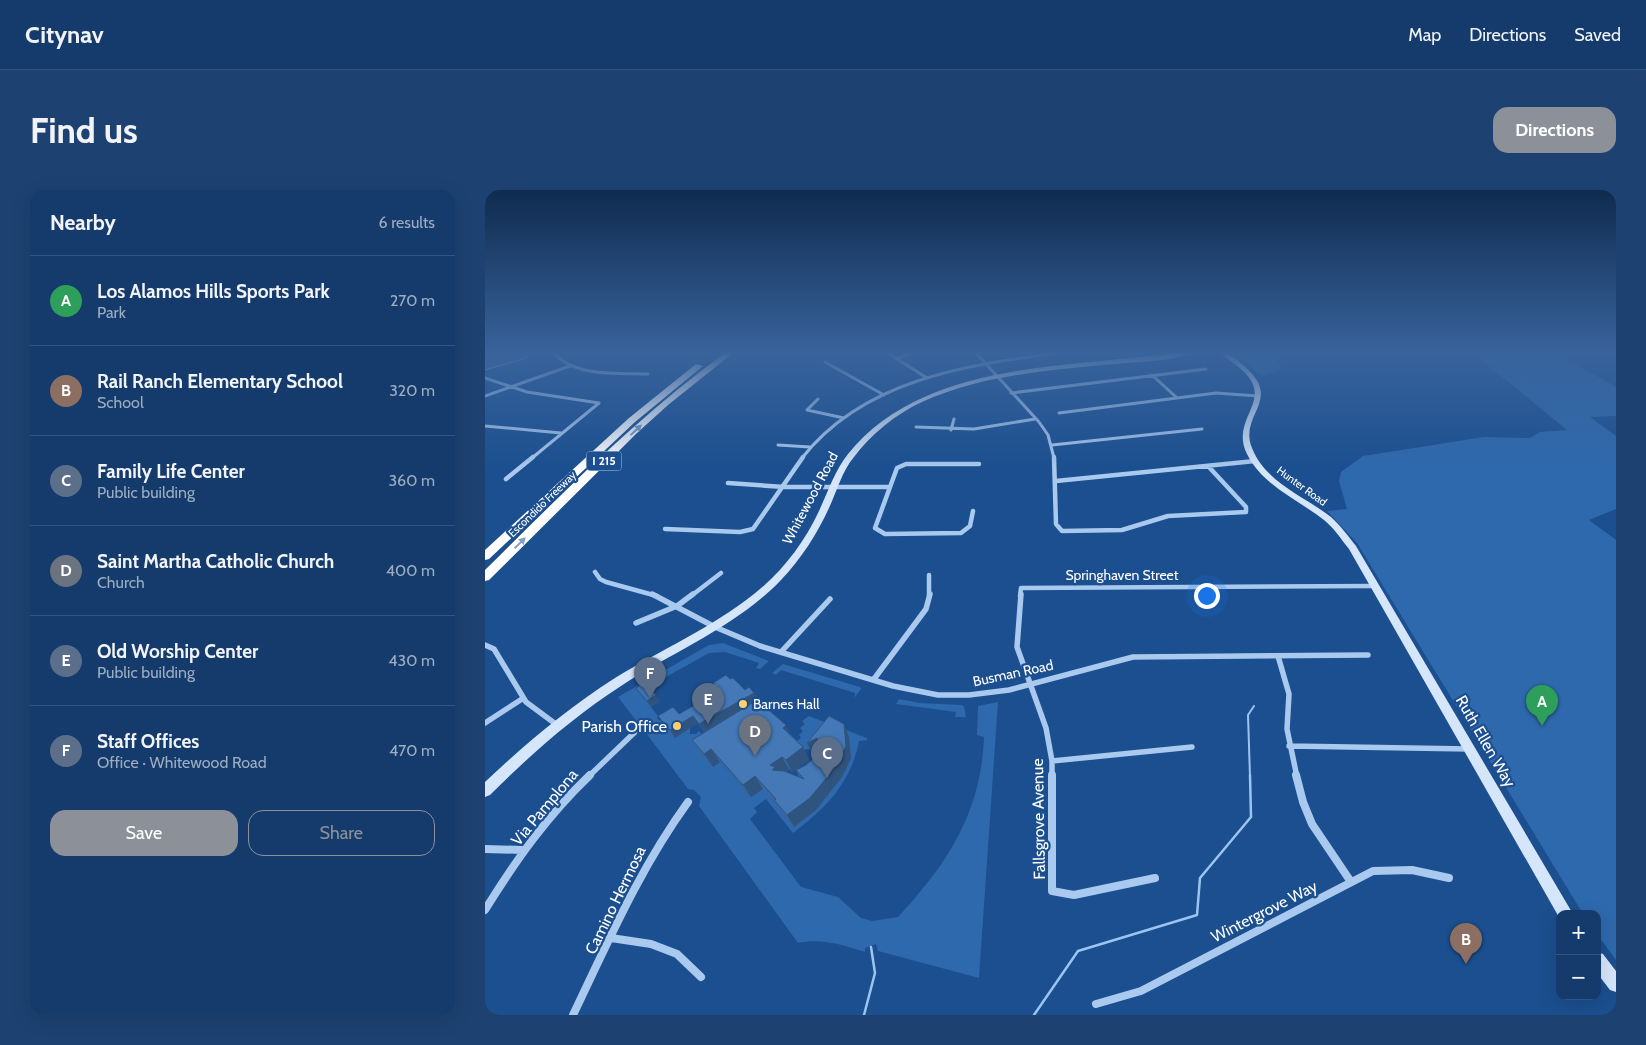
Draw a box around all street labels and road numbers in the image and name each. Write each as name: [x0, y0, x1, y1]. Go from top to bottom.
street label: Whitewood Road: [778, 449, 842, 547]
road number: I 215: [587, 452, 621, 470]
street label: Hunter Road: [1274, 463, 1330, 509]
street label: Escondido Freeway: [505, 468, 579, 540]
street label: Springhaven Street: [1065, 566, 1179, 584]
street label: Busman Road: [971, 656, 1055, 690]
street label: Ruth Ellen Way: [1452, 692, 1519, 790]
street label: Fallsgrove Avenue: [1028, 758, 1049, 880]
street label: Via Pamplona: [507, 765, 582, 849]
street label: Camino Hermosa: [581, 843, 650, 957]
street label: Wintergrove Way: [1208, 876, 1321, 946]

